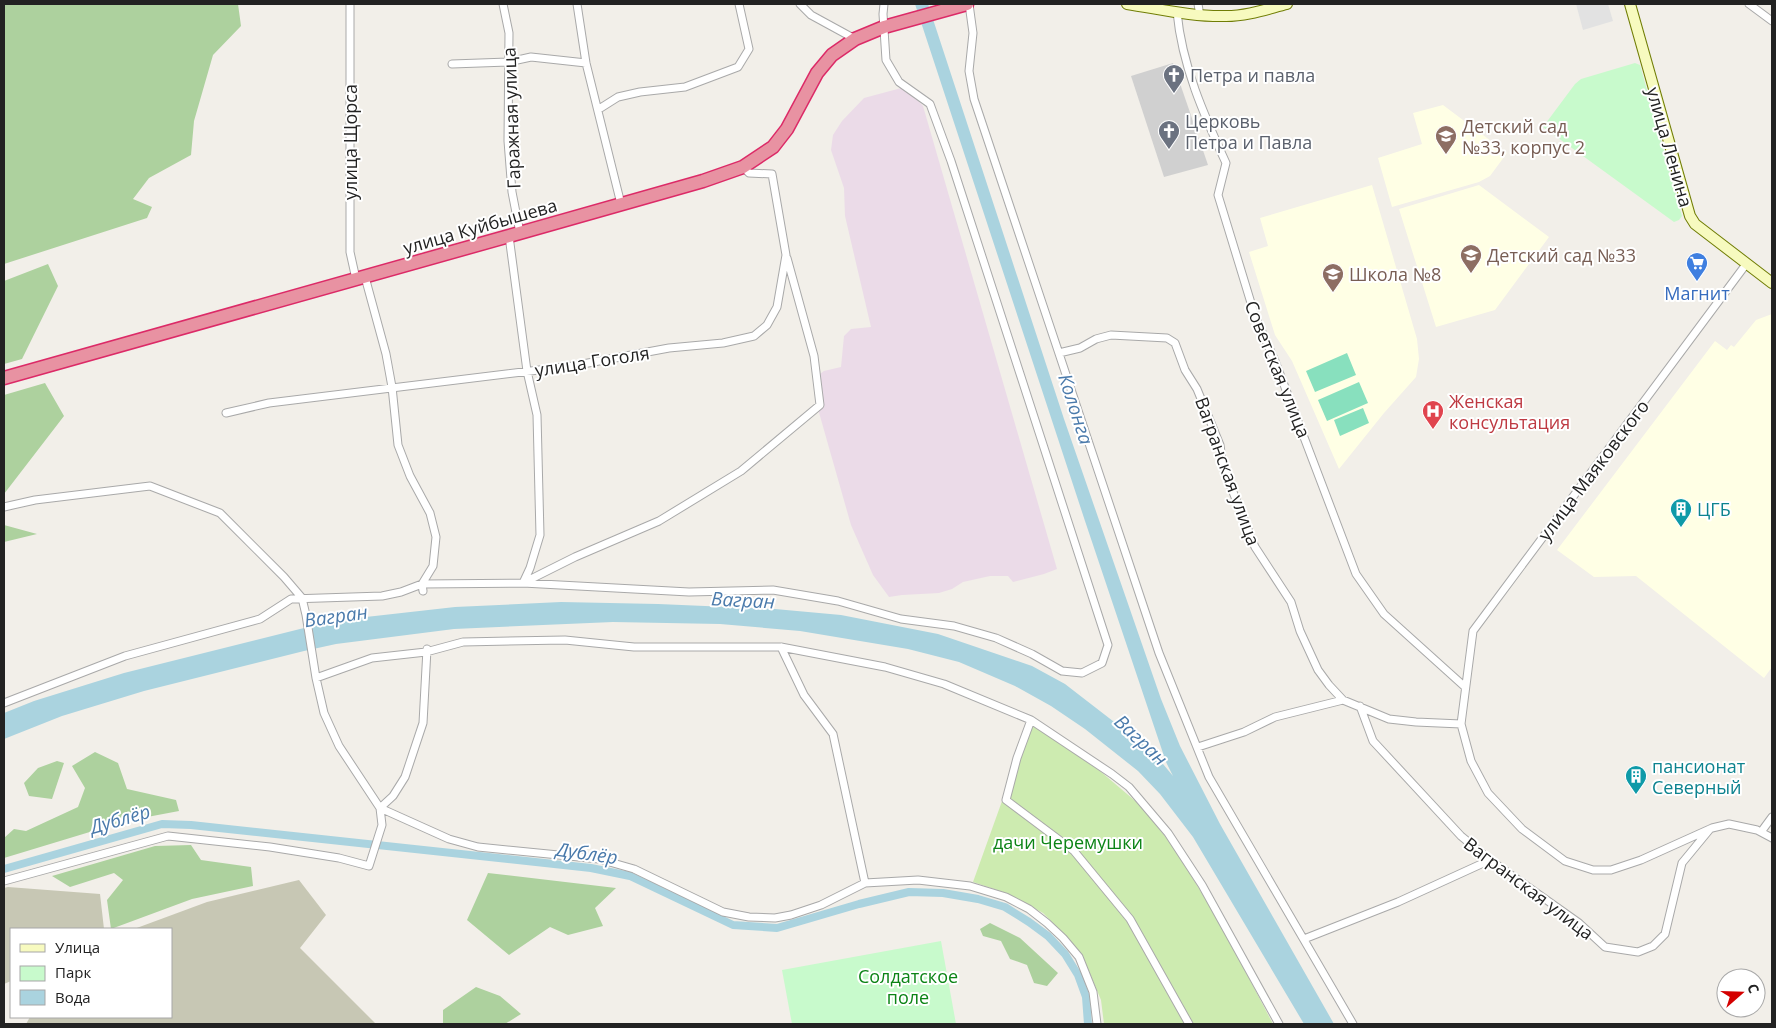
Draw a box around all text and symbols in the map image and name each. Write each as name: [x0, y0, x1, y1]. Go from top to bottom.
street label: Гаражная улица: [497, 47, 525, 189]
church icon: Петра и павла: [1162, 63, 1186, 94]
place label: Петра и павла: [1190, 63, 1315, 87]
street label: улица Щорса: [338, 84, 362, 200]
street label: улица Ленина: [1641, 84, 1699, 210]
place label: Церковь Петра и Павла: [1185, 109, 1312, 154]
place label: Детский сад №33, корпус 2: [1462, 114, 1585, 159]
church icon: Церковь Петра и Павла: [1157, 119, 1181, 150]
school or university icon: Детский сад №33, корпус 2: [1434, 124, 1458, 155]
street label: улица Куйбышева: [400, 193, 560, 259]
school or university icon: Детский сад №33: [1459, 243, 1483, 274]
place label: Детский сад №33: [1487, 243, 1636, 267]
supermarket icon: Магнит: [1685, 251, 1709, 282]
school or university icon: Школа №8: [1321, 262, 1345, 293]
place label: Школа №8: [1349, 262, 1441, 286]
place label: Магнит: [1664, 281, 1730, 305]
street label: Советская улица: [1240, 297, 1316, 441]
street label: улица Гоголя: [533, 340, 651, 382]
water label: Колонга: [1052, 370, 1100, 448]
place label: Женская консультация: [1449, 389, 1570, 434]
street label: Вагранская улица: [1190, 393, 1266, 549]
street label: улица Маяковского: [1532, 395, 1654, 545]
hospital icon: Женская консультация: [1421, 399, 1445, 430]
building icon: ЦГБ: [1669, 497, 1693, 528]
place label: ЦГБ: [1697, 497, 1731, 521]
water label: Вагран: [710, 585, 776, 615]
water label: Вагран: [303, 599, 369, 633]
water label: Вагран: [1109, 709, 1173, 771]
place label: пансионат Северный: [1652, 754, 1746, 799]
building icon: пансионат Северный: [1624, 764, 1648, 795]
water label: Дублёр: [85, 798, 153, 841]
park label: дачи Черемушки: [993, 830, 1143, 854]
street label: Вагранская улица: [1459, 831, 1599, 945]
water label: Дублёр: [553, 836, 619, 870]
legend: [10, 928, 172, 1018]
text: Улица: [55, 937, 100, 957]
text: Парк: [55, 962, 91, 982]
park label: Солдатское поле: [858, 964, 958, 1009]
north arrow: [1716, 968, 1766, 1018]
text: С: [1743, 981, 1764, 996]
text: Вода: [55, 987, 91, 1007]

